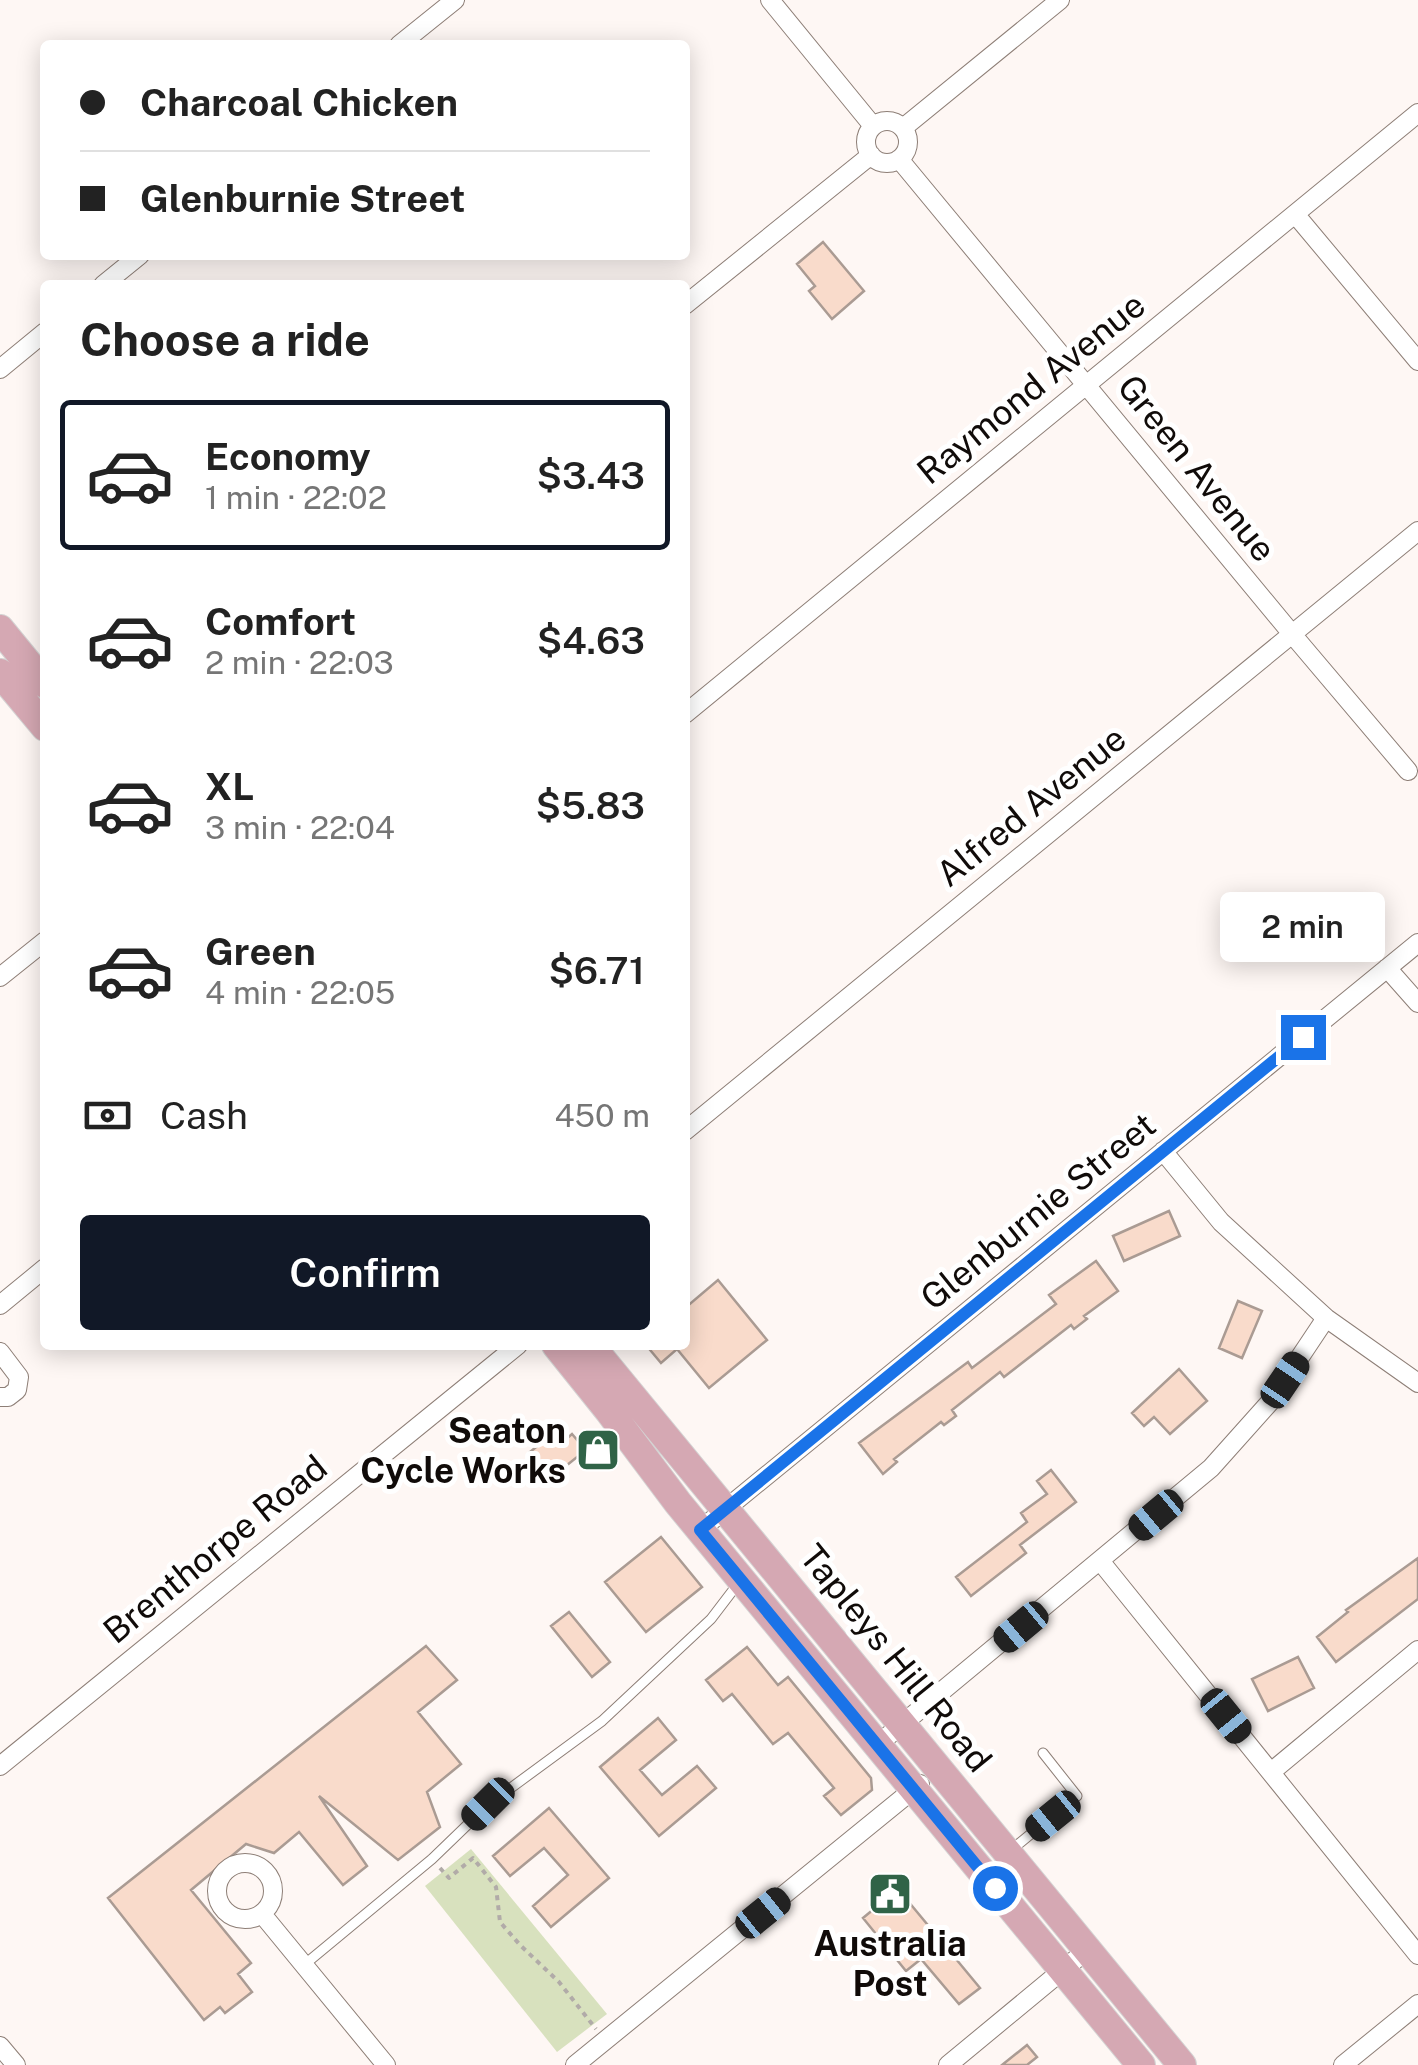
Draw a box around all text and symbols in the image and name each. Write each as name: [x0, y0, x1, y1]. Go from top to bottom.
text: Charcoal Chicken: [140, 80, 458, 125]
text: Glenburnie Street: [140, 176, 465, 221]
street label: Raymond Avenue: [909, 284, 1153, 492]
text: Choose a ride: [80, 313, 370, 366]
street label: Green Avenue: [1109, 367, 1285, 569]
icon: car: [85, 430, 175, 520]
text: Economy: [205, 434, 371, 479]
text: $3.43: [536, 453, 645, 498]
text: 1 min · 22:02: [205, 479, 387, 516]
icon: car: [85, 595, 175, 685]
text: Comfort: [205, 599, 356, 644]
text: $4.63: [537, 618, 645, 663]
text: 2 min · 22:03: [205, 644, 394, 681]
street label: Alfred Avenue: [928, 717, 1134, 895]
icon: car: [85, 760, 175, 850]
text: XL: [205, 764, 254, 809]
text: $5.83: [535, 783, 645, 828]
text: 3 min · 22:04: [205, 809, 395, 846]
callout: 2 min: [1220, 892, 1386, 962]
text: 2 min: [1261, 908, 1344, 945]
icon: car: [85, 925, 175, 1015]
text: Green: [205, 929, 316, 974]
text: $6.71: [548, 948, 645, 993]
text: 4 min · 22:05: [205, 974, 395, 1011]
route end: [1281, 1015, 1326, 1060]
icon: cash: [80, 1088, 135, 1143]
text: Cash: [160, 1093, 248, 1138]
text: 450 m: [555, 1097, 650, 1134]
street label: Glenburnie Street: [913, 1104, 1163, 1318]
button: Confirm: [80, 1215, 650, 1330]
car: [1256, 1347, 1314, 1413]
place label: Seaton Cycle Works: [360, 1410, 566, 1491]
shop icon: Seaton Cycle Works: [575, 1427, 621, 1473]
street label: Brenthorpe Road: [95, 1446, 335, 1652]
car: [1123, 1484, 1189, 1546]
street label: Tapleys Hill Road: [792, 1536, 1000, 1780]
car: [988, 1596, 1054, 1658]
car: [1195, 1683, 1257, 1749]
car: [456, 1772, 520, 1836]
car: [1020, 1785, 1086, 1847]
route start: [973, 1866, 1018, 1911]
public building icon: Australia Post: [867, 1871, 913, 1917]
car: [730, 1882, 796, 1944]
place label: Australia Post: [813, 1923, 967, 2004]

